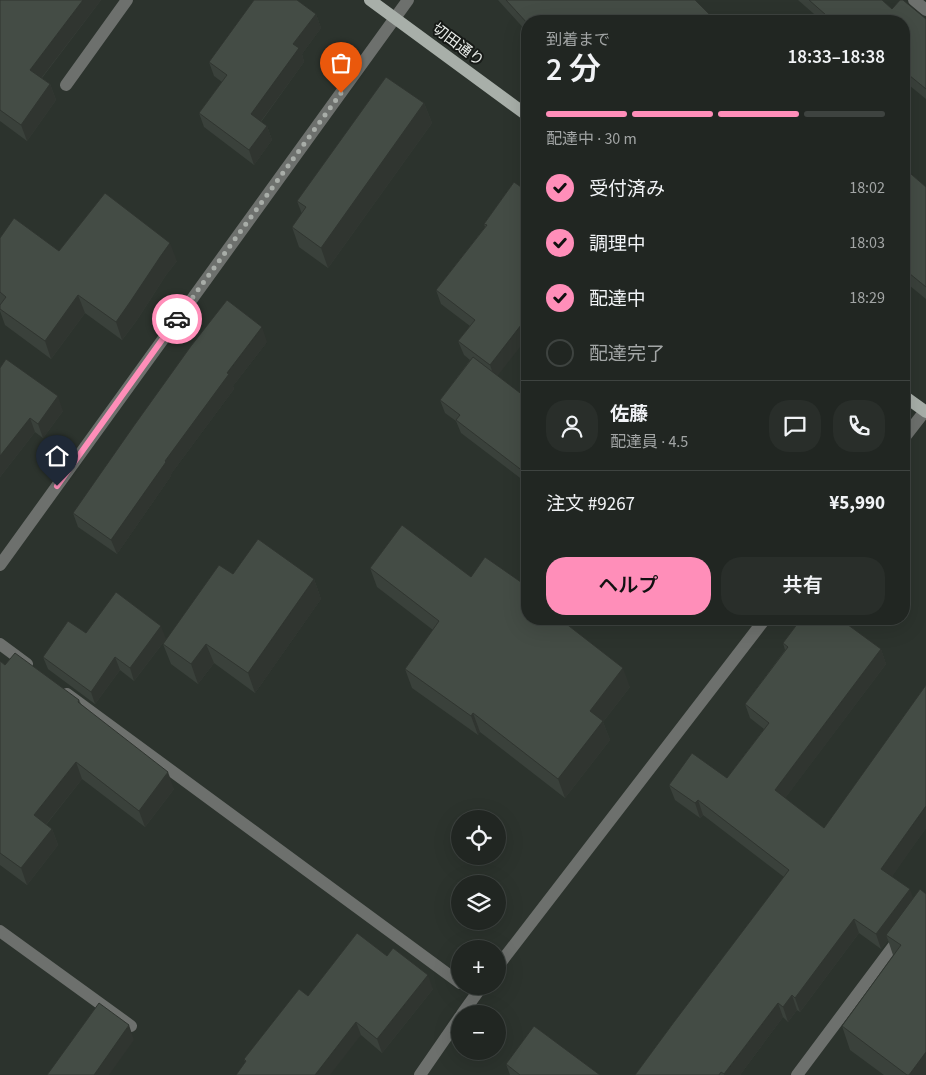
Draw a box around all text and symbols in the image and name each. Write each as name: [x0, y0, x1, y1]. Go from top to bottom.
street label: 切田通り: [428, 19, 488, 71]
text: 到着まで: [546, 29, 610, 51]
pin: [320, 42, 362, 93]
text: 18:33–18:38: [787, 44, 885, 71]
text: 2 分: [546, 47, 601, 93]
icon: bag: [327, 49, 355, 77]
text: 配達中 · 30 m: [546, 128, 637, 150]
icon: check: [546, 174, 574, 202]
text: 受付済み: [589, 176, 665, 203]
text: 18:02: [849, 177, 885, 199]
icon: check: [546, 229, 574, 257]
text: 調理中: [589, 231, 646, 258]
text: 18:03: [849, 232, 885, 254]
icon: check: [546, 284, 574, 312]
text: 配達中: [589, 286, 646, 313]
text: 18:29: [849, 287, 885, 309]
courier: [152, 294, 202, 344]
icon: car: [163, 305, 191, 333]
text: 配達完了: [589, 341, 665, 368]
button: person: [546, 400, 598, 452]
button: chat: [769, 400, 821, 452]
button: phone: [833, 400, 885, 452]
text: 佐藤: [610, 401, 648, 428]
text: 配達員 · 4.5: [610, 431, 688, 453]
pin: [36, 435, 78, 486]
icon: home: [43, 442, 71, 470]
text: ¥5,990: [829, 490, 885, 517]
text: 注文 #9267: [546, 491, 635, 518]
button: ヘルプ: [546, 557, 711, 615]
button: 共有: [721, 557, 885, 615]
map controls: [451, 810, 506, 1060]
button: locate: [451, 810, 506, 865]
button: layers: [451, 875, 506, 930]
button: +: [451, 940, 506, 995]
button: −: [451, 1005, 506, 1060]

